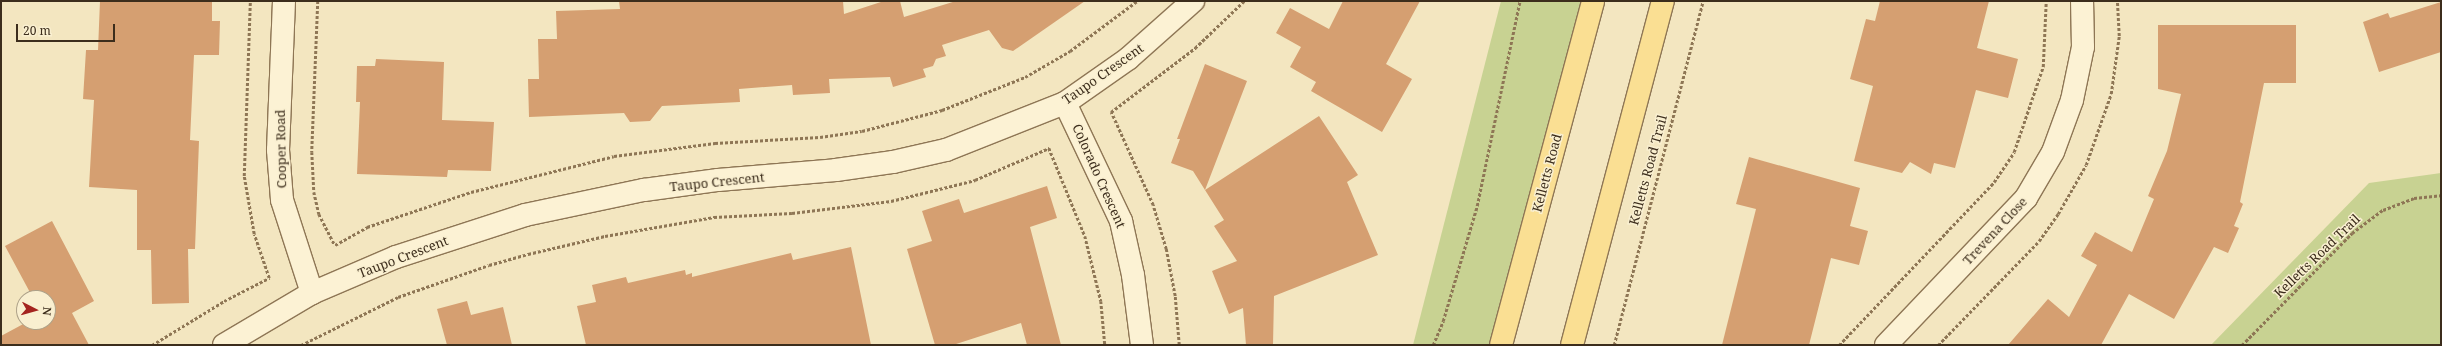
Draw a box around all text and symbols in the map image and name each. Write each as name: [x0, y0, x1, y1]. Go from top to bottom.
scale bar: [18, 16, 117, 42]
text: 20 m: [23, 22, 51, 39]
street label: Taupo Crescent: [1060, 40, 1146, 108]
street label: Cooper Road: [273, 109, 289, 189]
street label: Kelletts Road Trail: [1626, 113, 1670, 227]
street label: Colorado Crescent: [1069, 122, 1129, 230]
street label: Kelletts Road: [1529, 132, 1565, 214]
street label: Taupo Crescent: [669, 169, 765, 195]
street label: Trevena Close: [1960, 194, 2030, 268]
street label: Kelletts Road Trail: [2271, 211, 2363, 301]
street label: Taupo Crescent: [356, 233, 450, 281]
north arrow: [16, 290, 56, 330]
text: N: [40, 306, 55, 316]

